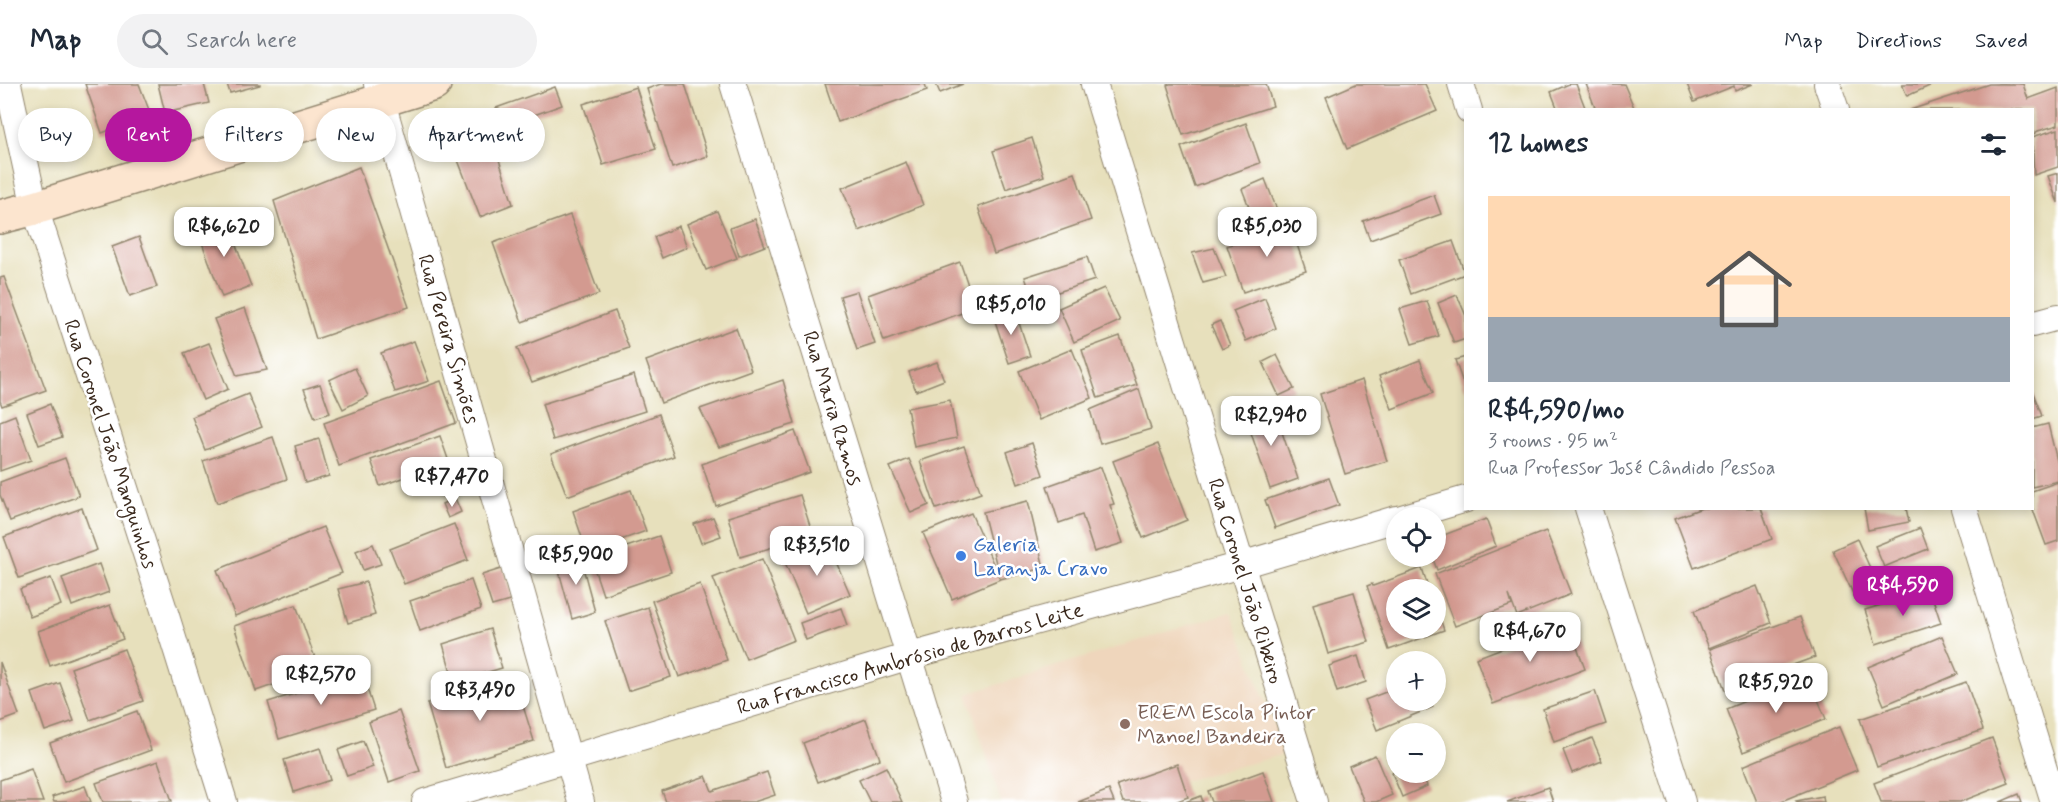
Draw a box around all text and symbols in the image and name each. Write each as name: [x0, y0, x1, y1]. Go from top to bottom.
search box: [117, 14, 537, 68]
text: Map: [30, 23, 81, 60]
icon: search: [138, 25, 171, 58]
text: Search here: [186, 27, 297, 55]
text: Map: [1784, 27, 1823, 55]
text: Directions: [1856, 27, 1942, 55]
text: Saved: [1975, 27, 2028, 55]
chip: Buy: [18, 108, 93, 162]
chip: Rent: [105, 108, 192, 162]
chip: Filters: [204, 108, 304, 162]
chip: New: [316, 108, 396, 162]
chip: Apartment: [408, 108, 545, 162]
text: 12 homes: [1488, 127, 1588, 161]
icon: filters: [1977, 128, 2010, 161]
pin: R$6,620: [169, 207, 279, 258]
pin: R$5,030: [1212, 207, 1322, 258]
text: R$6,620: [188, 213, 260, 240]
text: R$5,030: [1232, 213, 1302, 240]
icon: home: [1695, 235, 1803, 343]
street label: Rua Pereira Simões: [410, 251, 486, 427]
pin: R$5,010: [956, 285, 1066, 336]
text: R$5,010: [976, 291, 1046, 318]
street label: Rua Coronel João Manguinhos: [56, 316, 164, 573]
street label: Rua Maria Ramos: [795, 328, 869, 489]
text: R$4,590/mo: [1488, 394, 1624, 428]
pin: R$2,940: [1216, 396, 1326, 447]
text: R$2,940: [1235, 402, 1307, 429]
text: 3 rooms · 95 m²: [1488, 428, 1618, 455]
text: Rua Professor José Cândido Pessoa: [1488, 455, 1775, 482]
pin: R$7,470: [397, 457, 507, 508]
text: R$7,470: [415, 463, 489, 490]
street label: Rua Coronel João Ribeiro: [1200, 475, 1290, 687]
map controls: [1386, 507, 1446, 783]
button: locate: [1386, 507, 1446, 567]
pin: R$3,510: [762, 526, 872, 577]
place label: Galeria Laranja Cravo: [973, 531, 1108, 583]
text: R$3,510: [784, 532, 850, 559]
pin: R$5,900: [521, 535, 631, 586]
text: R$5,900: [539, 541, 613, 568]
marker: Galeria Laranja Cravo: [954, 549, 968, 563]
pin: R$4,590: [1848, 566, 1958, 617]
text: R$4,590: [1867, 572, 1939, 599]
button: layers: [1386, 579, 1446, 639]
street label: Rua Francisco Ambrósio de Barros Leite: [734, 596, 1087, 722]
pin: R$4,670: [1475, 612, 1585, 663]
text: R$4,670: [1494, 618, 1566, 645]
button: +: [1386, 651, 1446, 711]
pin: R$2,570: [266, 655, 376, 706]
text: R$2,570: [286, 661, 356, 688]
pin: R$5,920: [1721, 663, 1831, 714]
text: R$5,920: [1739, 669, 1813, 696]
pin: R$3,490: [425, 671, 535, 722]
text: R$3,490: [445, 677, 515, 704]
place label: EREM Escola Pintor Manoel Bandeira: [1137, 699, 1315, 751]
marker: EREM Escola Pintor Manoel Bandeira: [1118, 717, 1132, 731]
button: −: [1386, 723, 1446, 783]

